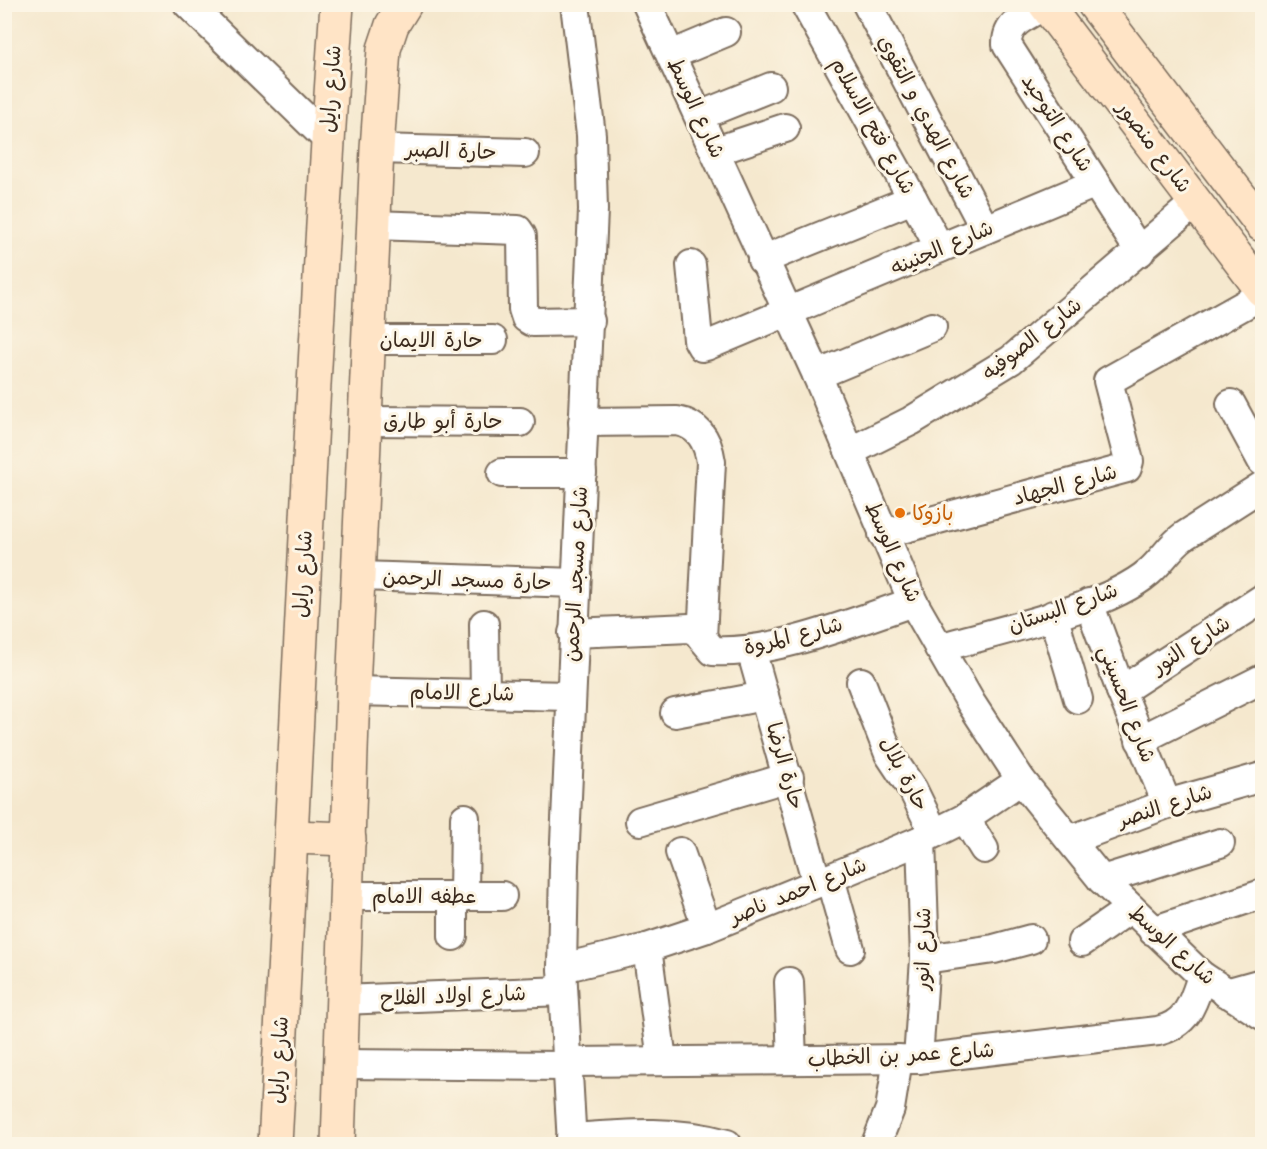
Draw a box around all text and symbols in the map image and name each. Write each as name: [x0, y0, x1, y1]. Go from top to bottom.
street label: شارع الهدي و التقوي: [870, 30, 982, 204]
street label: شارع رايل: [313, 44, 349, 134]
street label: شارع فتح الاسلام: [823, 52, 923, 200]
street label: شارع الوسط: [660, 53, 732, 163]
street label: شارع التوحيد: [1014, 68, 1100, 178]
street label: شارع منصور: [1109, 93, 1198, 199]
street label: حارة الصبر: [403, 135, 497, 167]
street label: شارع الجنينه: [886, 213, 998, 283]
street label: شارع الصوفيه: [976, 291, 1088, 387]
street label: حارة الايمان: [379, 326, 483, 355]
street label: حارة أبو طارق: [383, 407, 503, 436]
street label: شارع الجهاد: [1010, 457, 1120, 513]
street label: شارع مسجد الرحمن: [557, 485, 595, 663]
street label: شارع الوسط: [858, 497, 928, 607]
place label: بازوكا: [912, 499, 954, 528]
marker: بازوكا: [893, 506, 907, 520]
street label: شارع رايل: [286, 529, 320, 619]
street label: حارة مسجد الرحمن: [382, 563, 552, 597]
street label: شارع البستان: [1004, 576, 1122, 640]
street label: شارع النور: [1144, 609, 1236, 682]
street label: شارع المروة: [740, 610, 846, 662]
street label: شارع الحسيني: [1088, 641, 1163, 768]
street label: شارع الامام: [409, 678, 515, 709]
street label: حارة الرضا: [759, 719, 811, 813]
street label: حارة بلال: [872, 732, 936, 816]
street label: شارع النصر: [1112, 777, 1216, 835]
street label: شارع احمد ناصر: [723, 850, 871, 933]
street label: عطفه الامام: [372, 882, 476, 912]
street label: شارع الوسط: [1122, 898, 1222, 992]
street label: شارع انور: [908, 907, 938, 992]
street label: شارع اولاد الفلاح: [380, 979, 526, 1013]
street label: شارع رايل: [262, 1015, 296, 1105]
street label: شارع عمر بن الخطاب: [807, 1036, 995, 1074]

